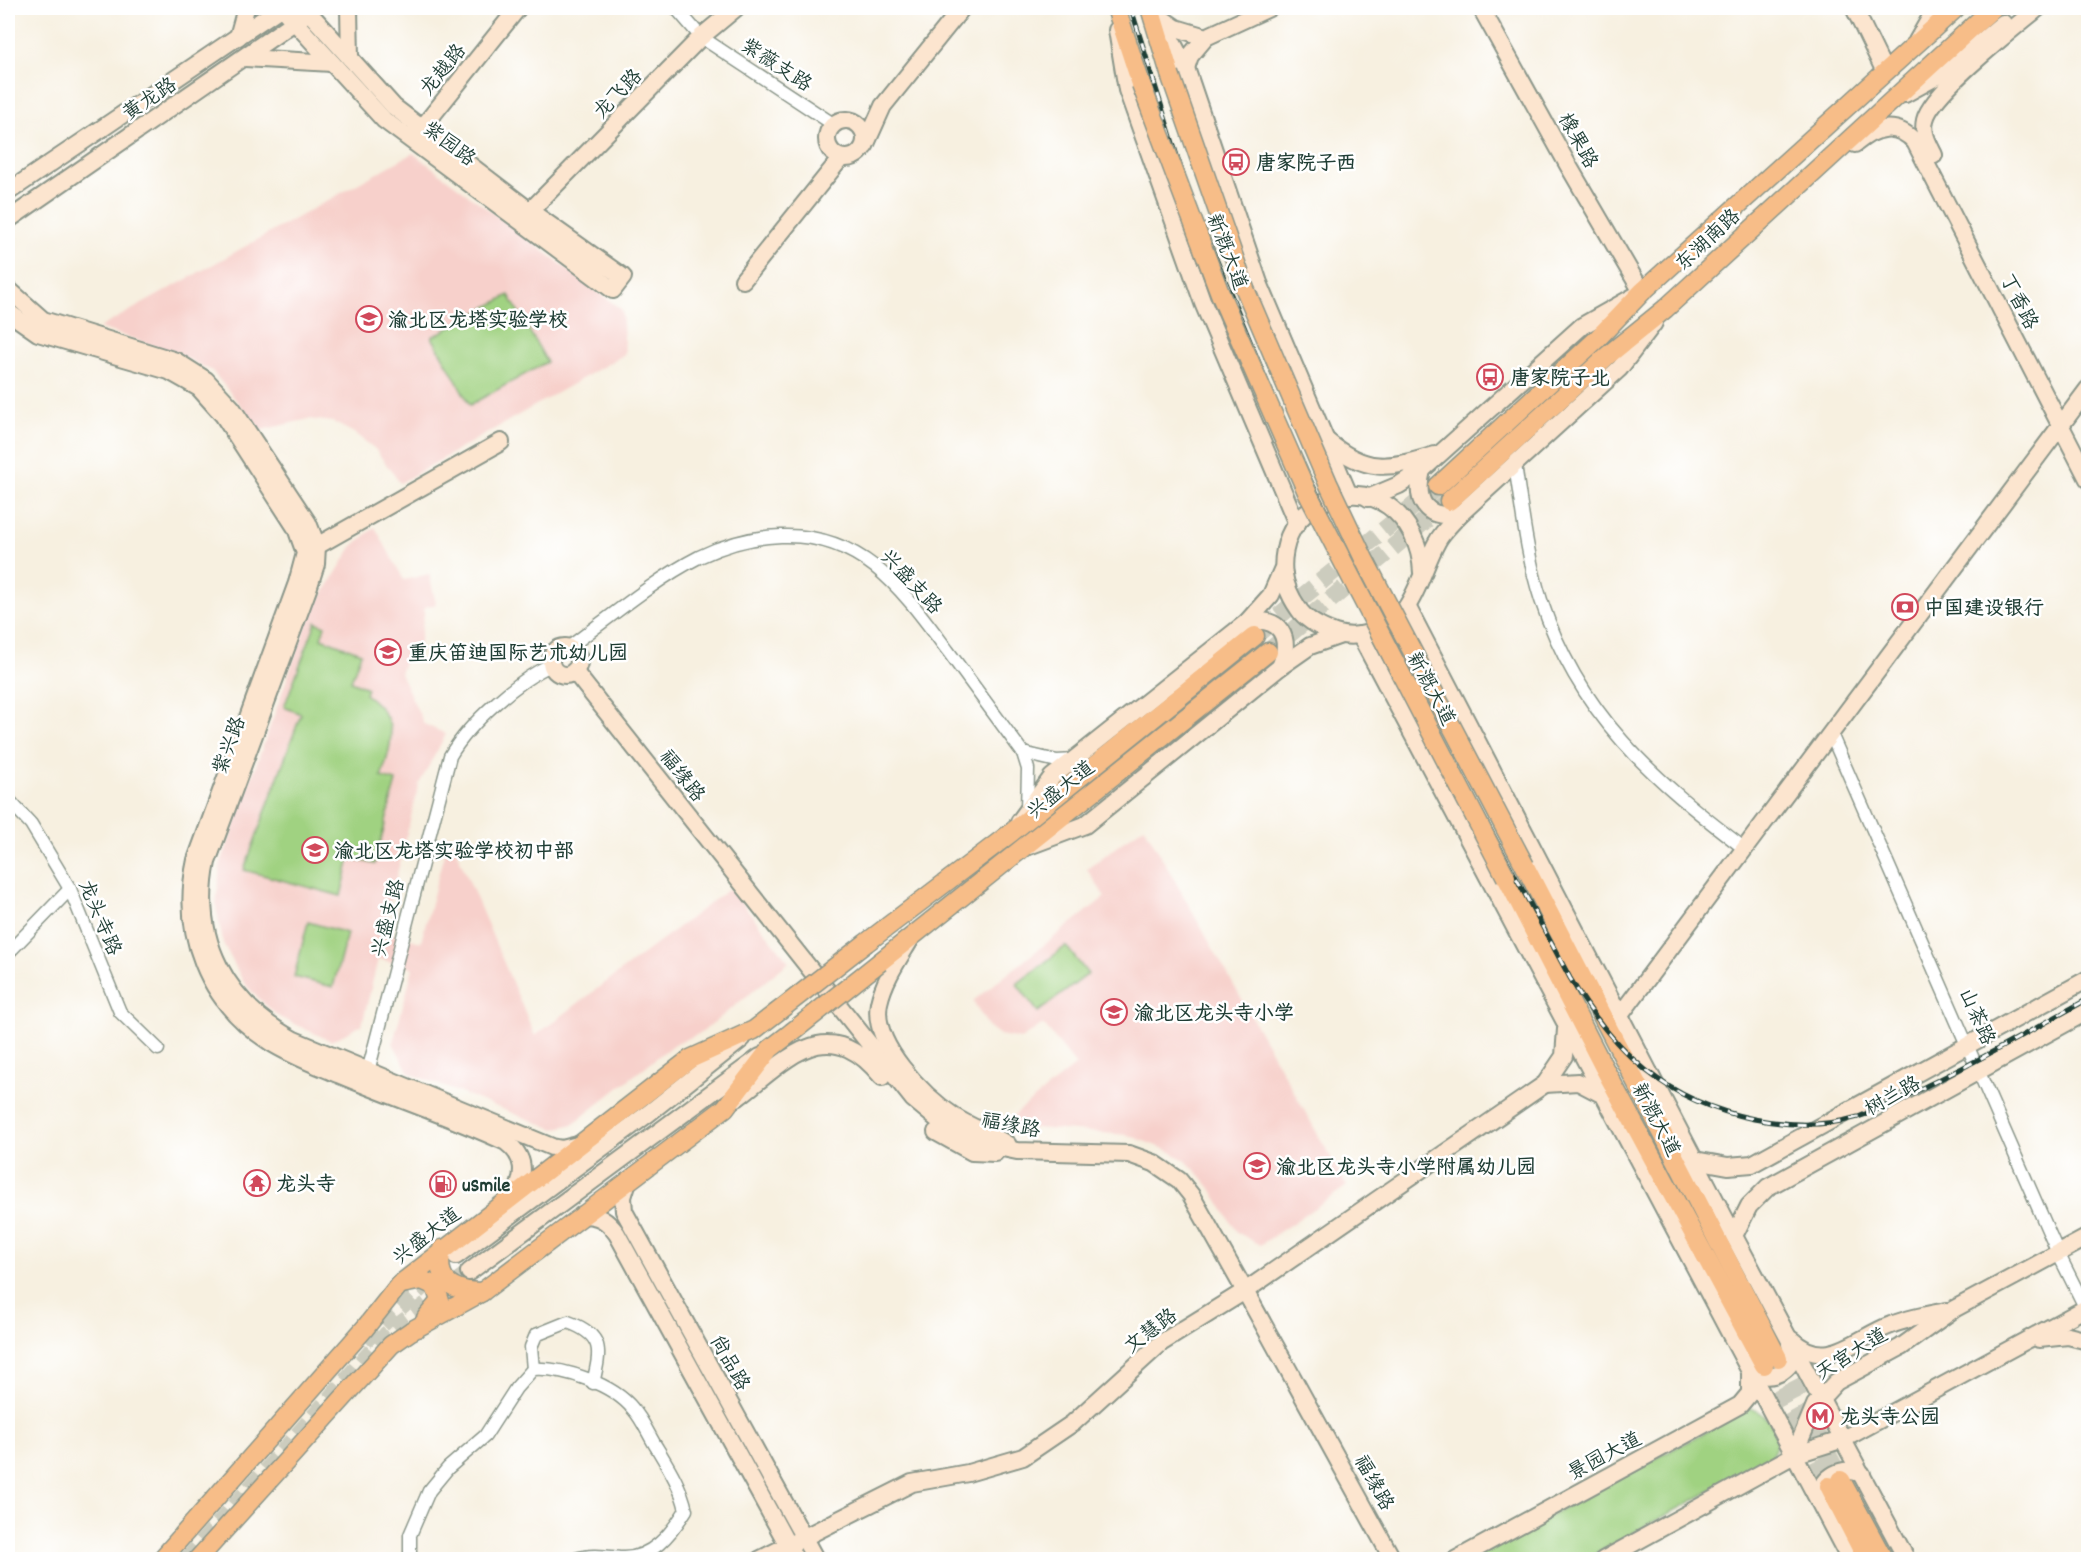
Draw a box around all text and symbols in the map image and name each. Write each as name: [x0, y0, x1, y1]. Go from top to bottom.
street label: 紫薇支路: [734, 33, 817, 101]
street label: 龙越路: [415, 38, 475, 103]
street label: 龙飞路: [588, 63, 651, 126]
street label: 黄龙路: [118, 72, 184, 129]
street label: 橡果路: [1550, 108, 1604, 175]
street label: 紫园路: [416, 116, 481, 175]
bus stop icon: 唐家院子西: [1221, 147, 1251, 177]
place label: 唐家院子西: [1256, 151, 1356, 179]
street label: 东湖南路: [1670, 203, 1749, 279]
street label: 新溉大道: [1198, 210, 1253, 294]
street label: 丁香路: [1991, 269, 2044, 336]
school or university icon: 渝北区龙塔实验学校: [354, 304, 384, 334]
place label: 渝北区龙塔实验学校: [388, 308, 568, 336]
bus stop icon: 唐家院子北: [1475, 362, 1505, 392]
place label: 唐家院子北: [1510, 366, 1610, 394]
street label: 兴盛支路: [872, 544, 948, 623]
bank icon: 中国建设银行: [1890, 592, 1920, 622]
place label: 中国建设银行: [1924, 596, 2044, 624]
school or university icon: 重庆笛迪国际艺术幼儿园: [373, 637, 403, 667]
place label: 重庆笛迪国际艺术幼儿园: [408, 641, 628, 669]
street label: 新溉大道: [1398, 648, 1460, 731]
street label: 紫兴路: [207, 712, 255, 779]
street label: 福缘路: [651, 745, 711, 810]
street label: 兴盛大道: [1022, 755, 1102, 827]
school or university icon: 渝北区龙塔实验学校初中部: [300, 835, 330, 865]
place label: 渝北区龙塔实验学校初中部: [334, 839, 574, 867]
street label: 龙头寺路: [70, 876, 127, 961]
street label: 兴盛支路: [367, 876, 413, 961]
street label: 山茶路: [1950, 984, 2001, 1051]
school or university icon: 渝北区龙头寺小学: [1099, 997, 1129, 1027]
place label: 渝北区龙头寺小学: [1134, 1001, 1294, 1029]
street label: 树兰路: [1860, 1070, 1927, 1124]
street label: 新溉大道: [1623, 1079, 1685, 1162]
street label: 福缘路: [978, 1107, 1044, 1147]
school or university icon: 渝北区龙头寺小学附属幼儿园: [1242, 1151, 1272, 1181]
place label: 渝北区龙头寺小学附属幼儿园: [1276, 1155, 1536, 1183]
temple icon: 龙头寺: [242, 1168, 272, 1198]
fuel station icon: uSmile: [428, 1169, 458, 1199]
place label: 龙头寺: [276, 1172, 336, 1200]
place label: uSmile: [462, 1173, 511, 1201]
street label: 兴盛大道: [388, 1202, 468, 1273]
street label: 文慧路: [1119, 1303, 1185, 1362]
street label: 天宫大道: [1811, 1322, 1894, 1389]
street label: 尚品路: [702, 1330, 756, 1397]
metro station icon: 龙头寺公园: [1805, 1401, 1835, 1431]
place label: 龙头寺公园: [1840, 1405, 1940, 1433]
street label: 景园大道: [1564, 1427, 1647, 1489]
street label: 福缘路: [1346, 1450, 1400, 1517]

